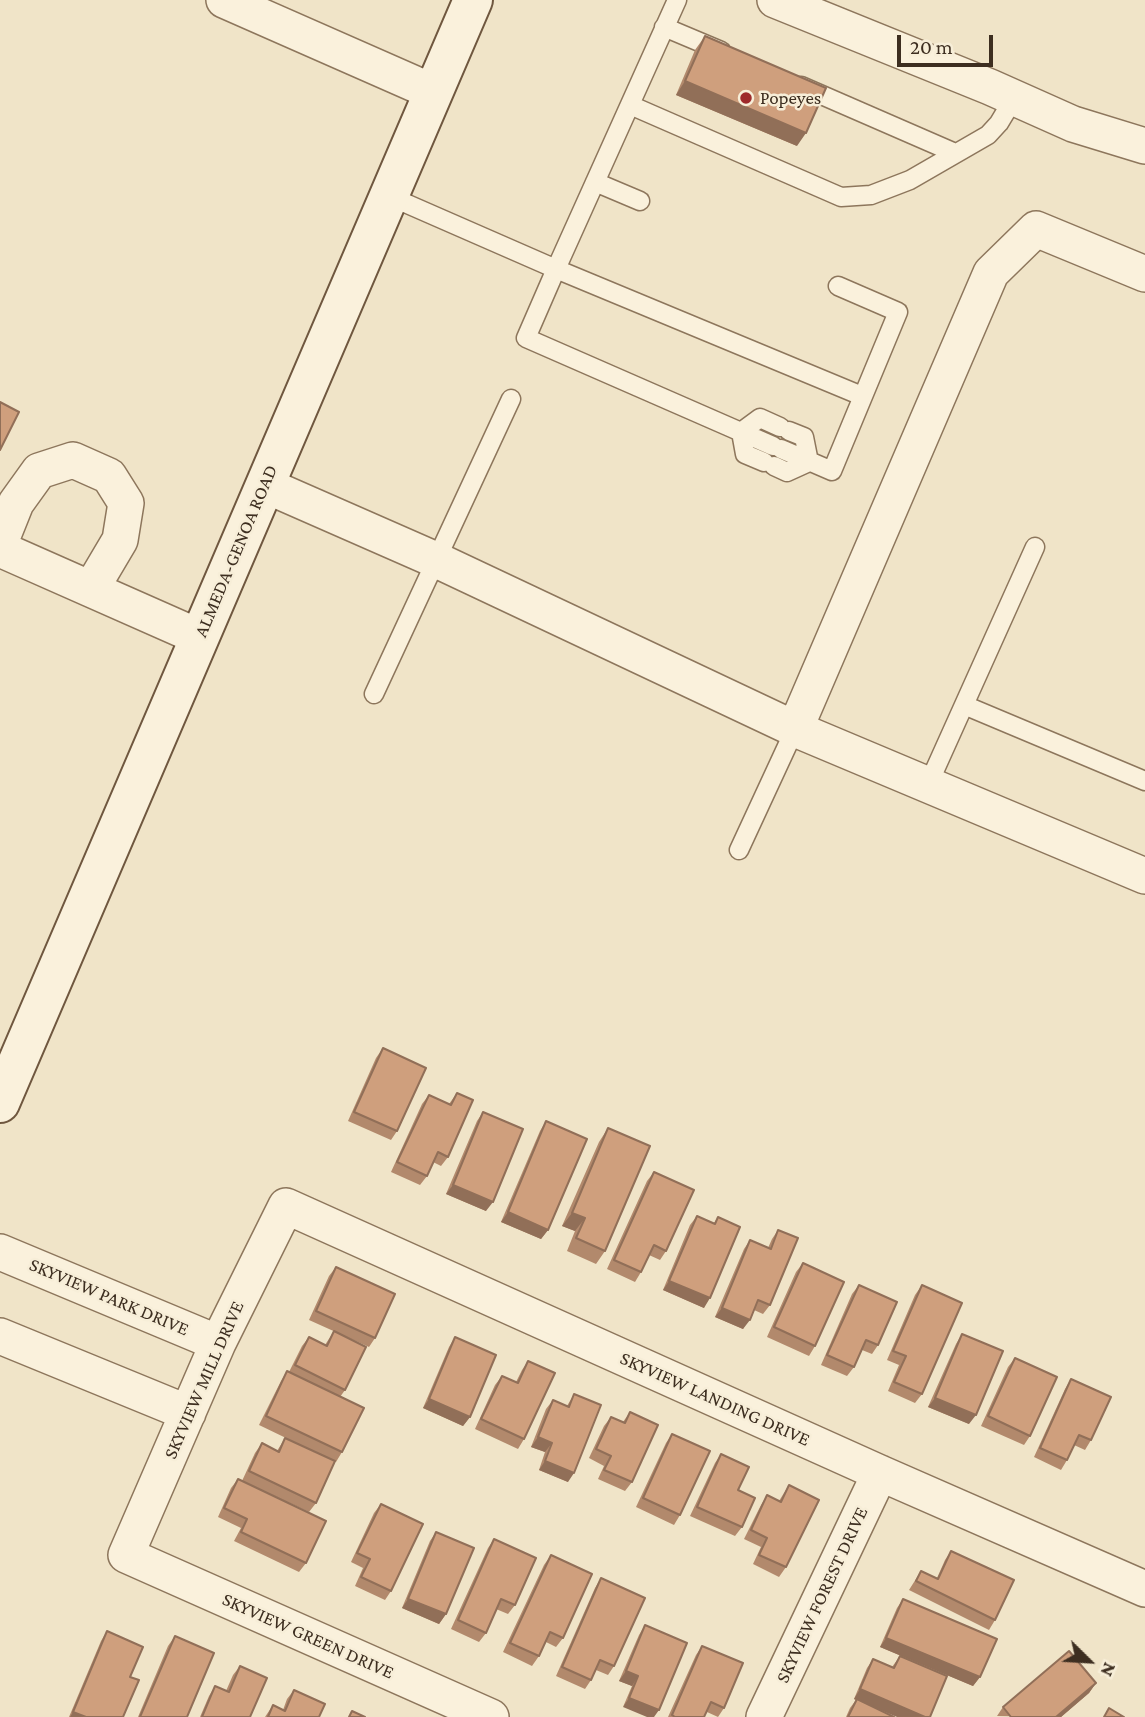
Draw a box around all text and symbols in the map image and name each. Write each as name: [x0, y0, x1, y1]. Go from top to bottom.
scale bar: [900, 21, 996, 65]
text: 20 m: [910, 35, 953, 59]
place label: Popeyes: [760, 87, 821, 109]
marker: Popeyes: [738, 90, 754, 106]
street label: ALMEDA-GENOA ROAD: [189, 461, 283, 641]
street label: SKYVIEW PARK DRIVE: [26, 1253, 192, 1341]
street label: SKYVIEW MILL DRIVE: [159, 1298, 249, 1462]
street label: SKYVIEW LANDING DRIVE: [616, 1347, 814, 1451]
street label: SKYVIEW FOREST DRIVE: [771, 1503, 873, 1687]
street label: SKYVIEW GREEN DRIVE: [219, 1588, 397, 1684]
north arrow: [1054, 1626, 1124, 1696]
text: N: [1096, 1660, 1121, 1680]

